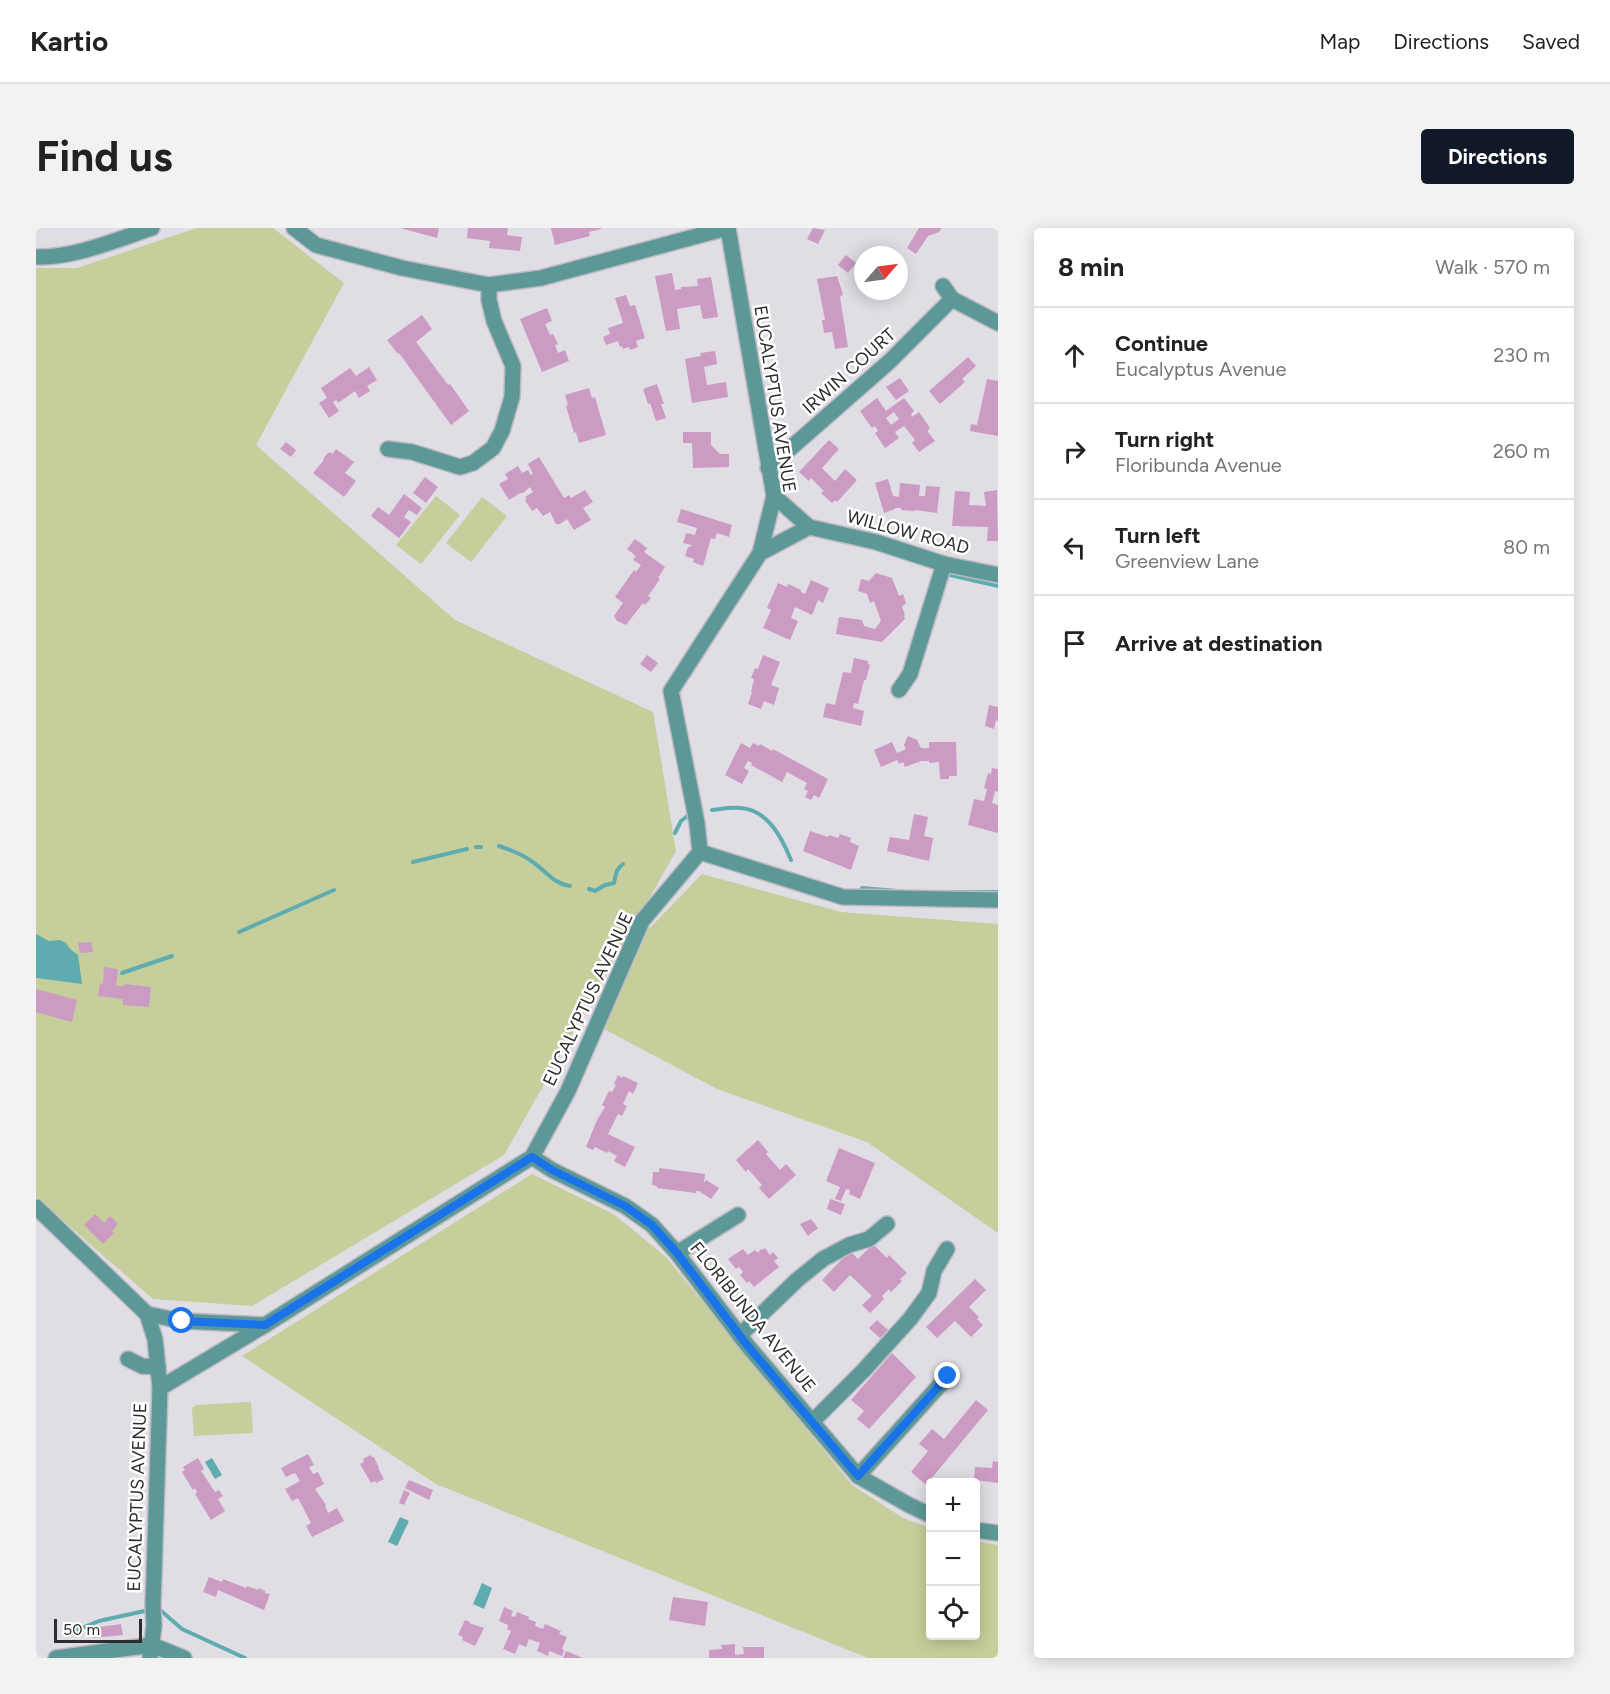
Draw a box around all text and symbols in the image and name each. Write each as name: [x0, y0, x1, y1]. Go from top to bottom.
text: Kartio: [30, 24, 108, 58]
text: Map: [1319, 29, 1360, 54]
text: Directions: [1393, 29, 1489, 54]
text: Saved: [1522, 29, 1580, 54]
button: Directions: [1421, 129, 1574, 184]
text: Find us: [36, 131, 173, 182]
north arrow: [854, 246, 908, 300]
text: 8 min: [1058, 251, 1124, 283]
text: Walk · 570 m: [1435, 255, 1550, 279]
street label: EUCALYPTUS AVENUE: [749, 304, 801, 494]
street label: IRWIN COURT: [798, 323, 900, 418]
text: Continue: [1115, 330, 1208, 357]
icon: ahead: [1058, 339, 1091, 372]
text: 230 m: [1493, 343, 1550, 367]
text: Eucalyptus Avenue: [1115, 357, 1286, 381]
text: Turn right: [1115, 426, 1214, 453]
icon: right: [1058, 435, 1091, 468]
text: 260 m: [1493, 439, 1550, 463]
text: Floribunda Avenue: [1115, 453, 1282, 477]
street label: WILLOW ROAD: [844, 505, 972, 559]
text: Turn left: [1115, 522, 1201, 549]
icon: left: [1058, 531, 1091, 564]
text: 80 m: [1503, 535, 1550, 559]
text: Greenview Lane: [1115, 549, 1259, 573]
icon: arrive: [1058, 627, 1091, 660]
text: Arrive at destination: [1115, 630, 1323, 657]
street label: EUCALYPTUS AVENUE: [538, 909, 638, 1089]
street label: FLORIBUNDA AVENUE: [685, 1237, 821, 1397]
route start: [168, 1307, 194, 1333]
route end: [934, 1362, 960, 1388]
street label: EUCALYPTUS AVENUE: [123, 1402, 151, 1592]
map controls: [926, 1478, 980, 1640]
button: +: [926, 1478, 980, 1532]
button: −: [926, 1532, 980, 1586]
button: locate: [926, 1586, 980, 1640]
scale bar: [54, 1616, 142, 1644]
text: 50 m: [63, 1620, 100, 1639]

